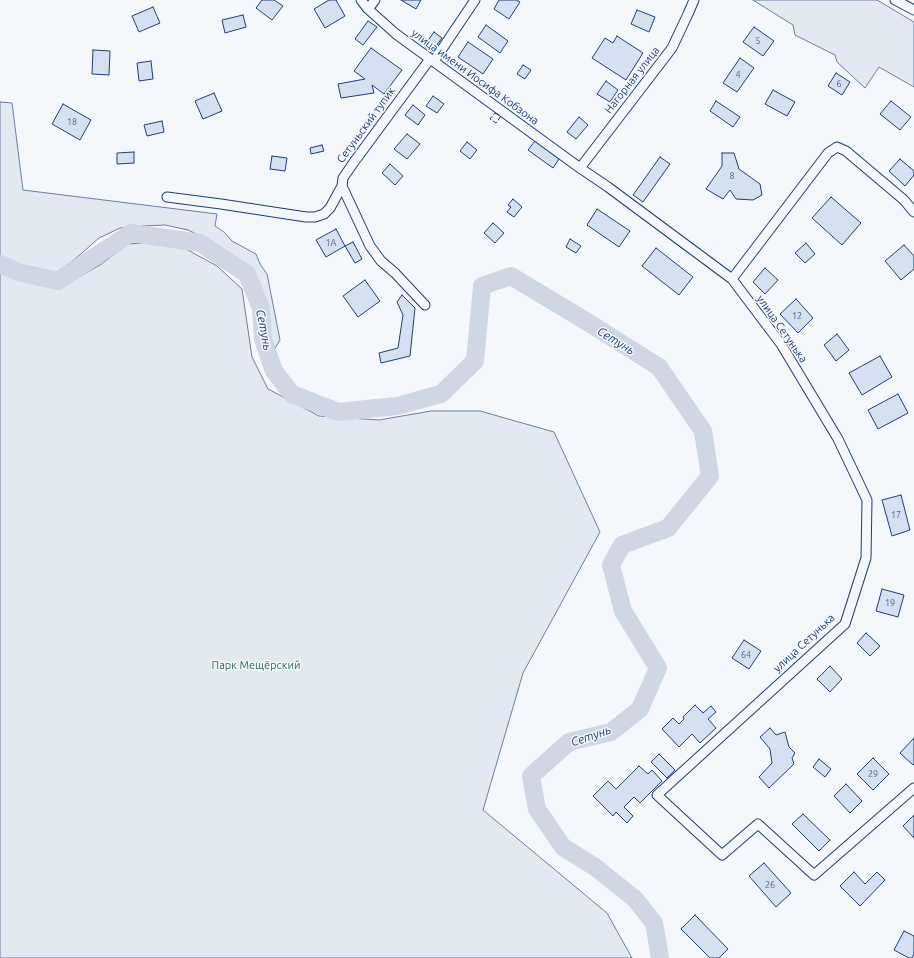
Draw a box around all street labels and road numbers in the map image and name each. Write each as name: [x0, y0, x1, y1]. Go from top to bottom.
street label: улица имени Иосифа Кобзона: [409, 26, 541, 128]
street label: Нагорная улица: [602, 44, 662, 116]
street label: Сетуньский тупик: [334, 84, 398, 166]
street label: улица Сетунька: [754, 293, 810, 365]
street label: улица Сетунька: [771, 611, 837, 675]

